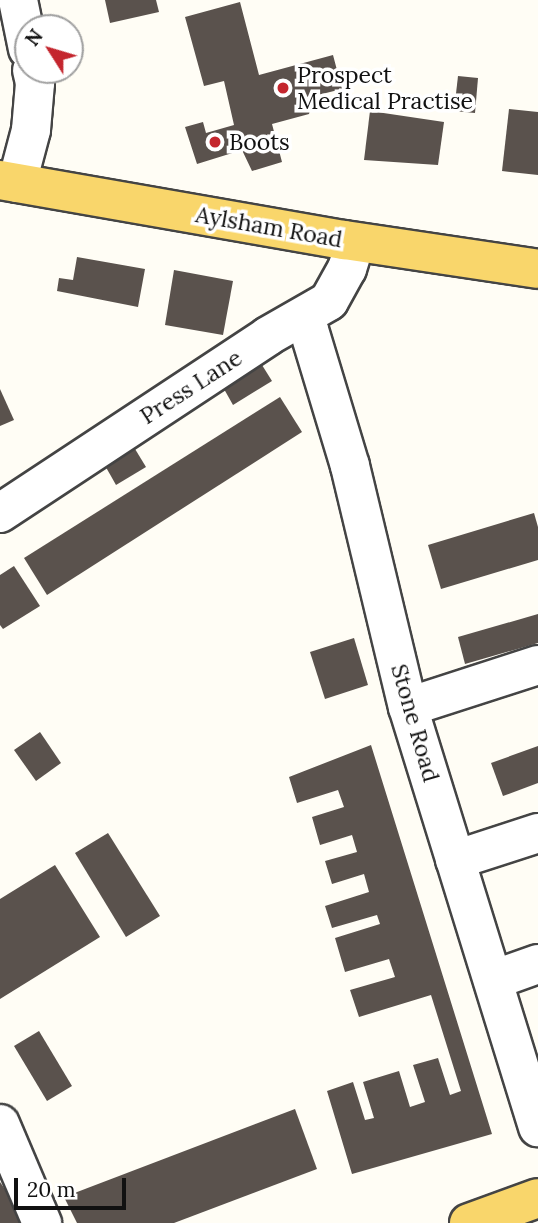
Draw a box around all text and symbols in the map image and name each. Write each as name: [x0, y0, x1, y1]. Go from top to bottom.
north arrow: [14, 14, 84, 84]
text: N: [20, 24, 48, 51]
place label: Prospect Medical Practise: [297, 61, 473, 115]
marker: Prospect Medical Practise: [275, 80, 291, 96]
place label: Boots: [229, 128, 290, 156]
marker: Boots: [207, 134, 223, 150]
street label: Aylsham Road: [193, 201, 345, 253]
street label: Press Lane: [135, 344, 247, 430]
street label: Stone Road: [385, 661, 445, 785]
scale bar: [18, 1164, 130, 1208]
text: 20 m: [27, 1176, 76, 1203]

